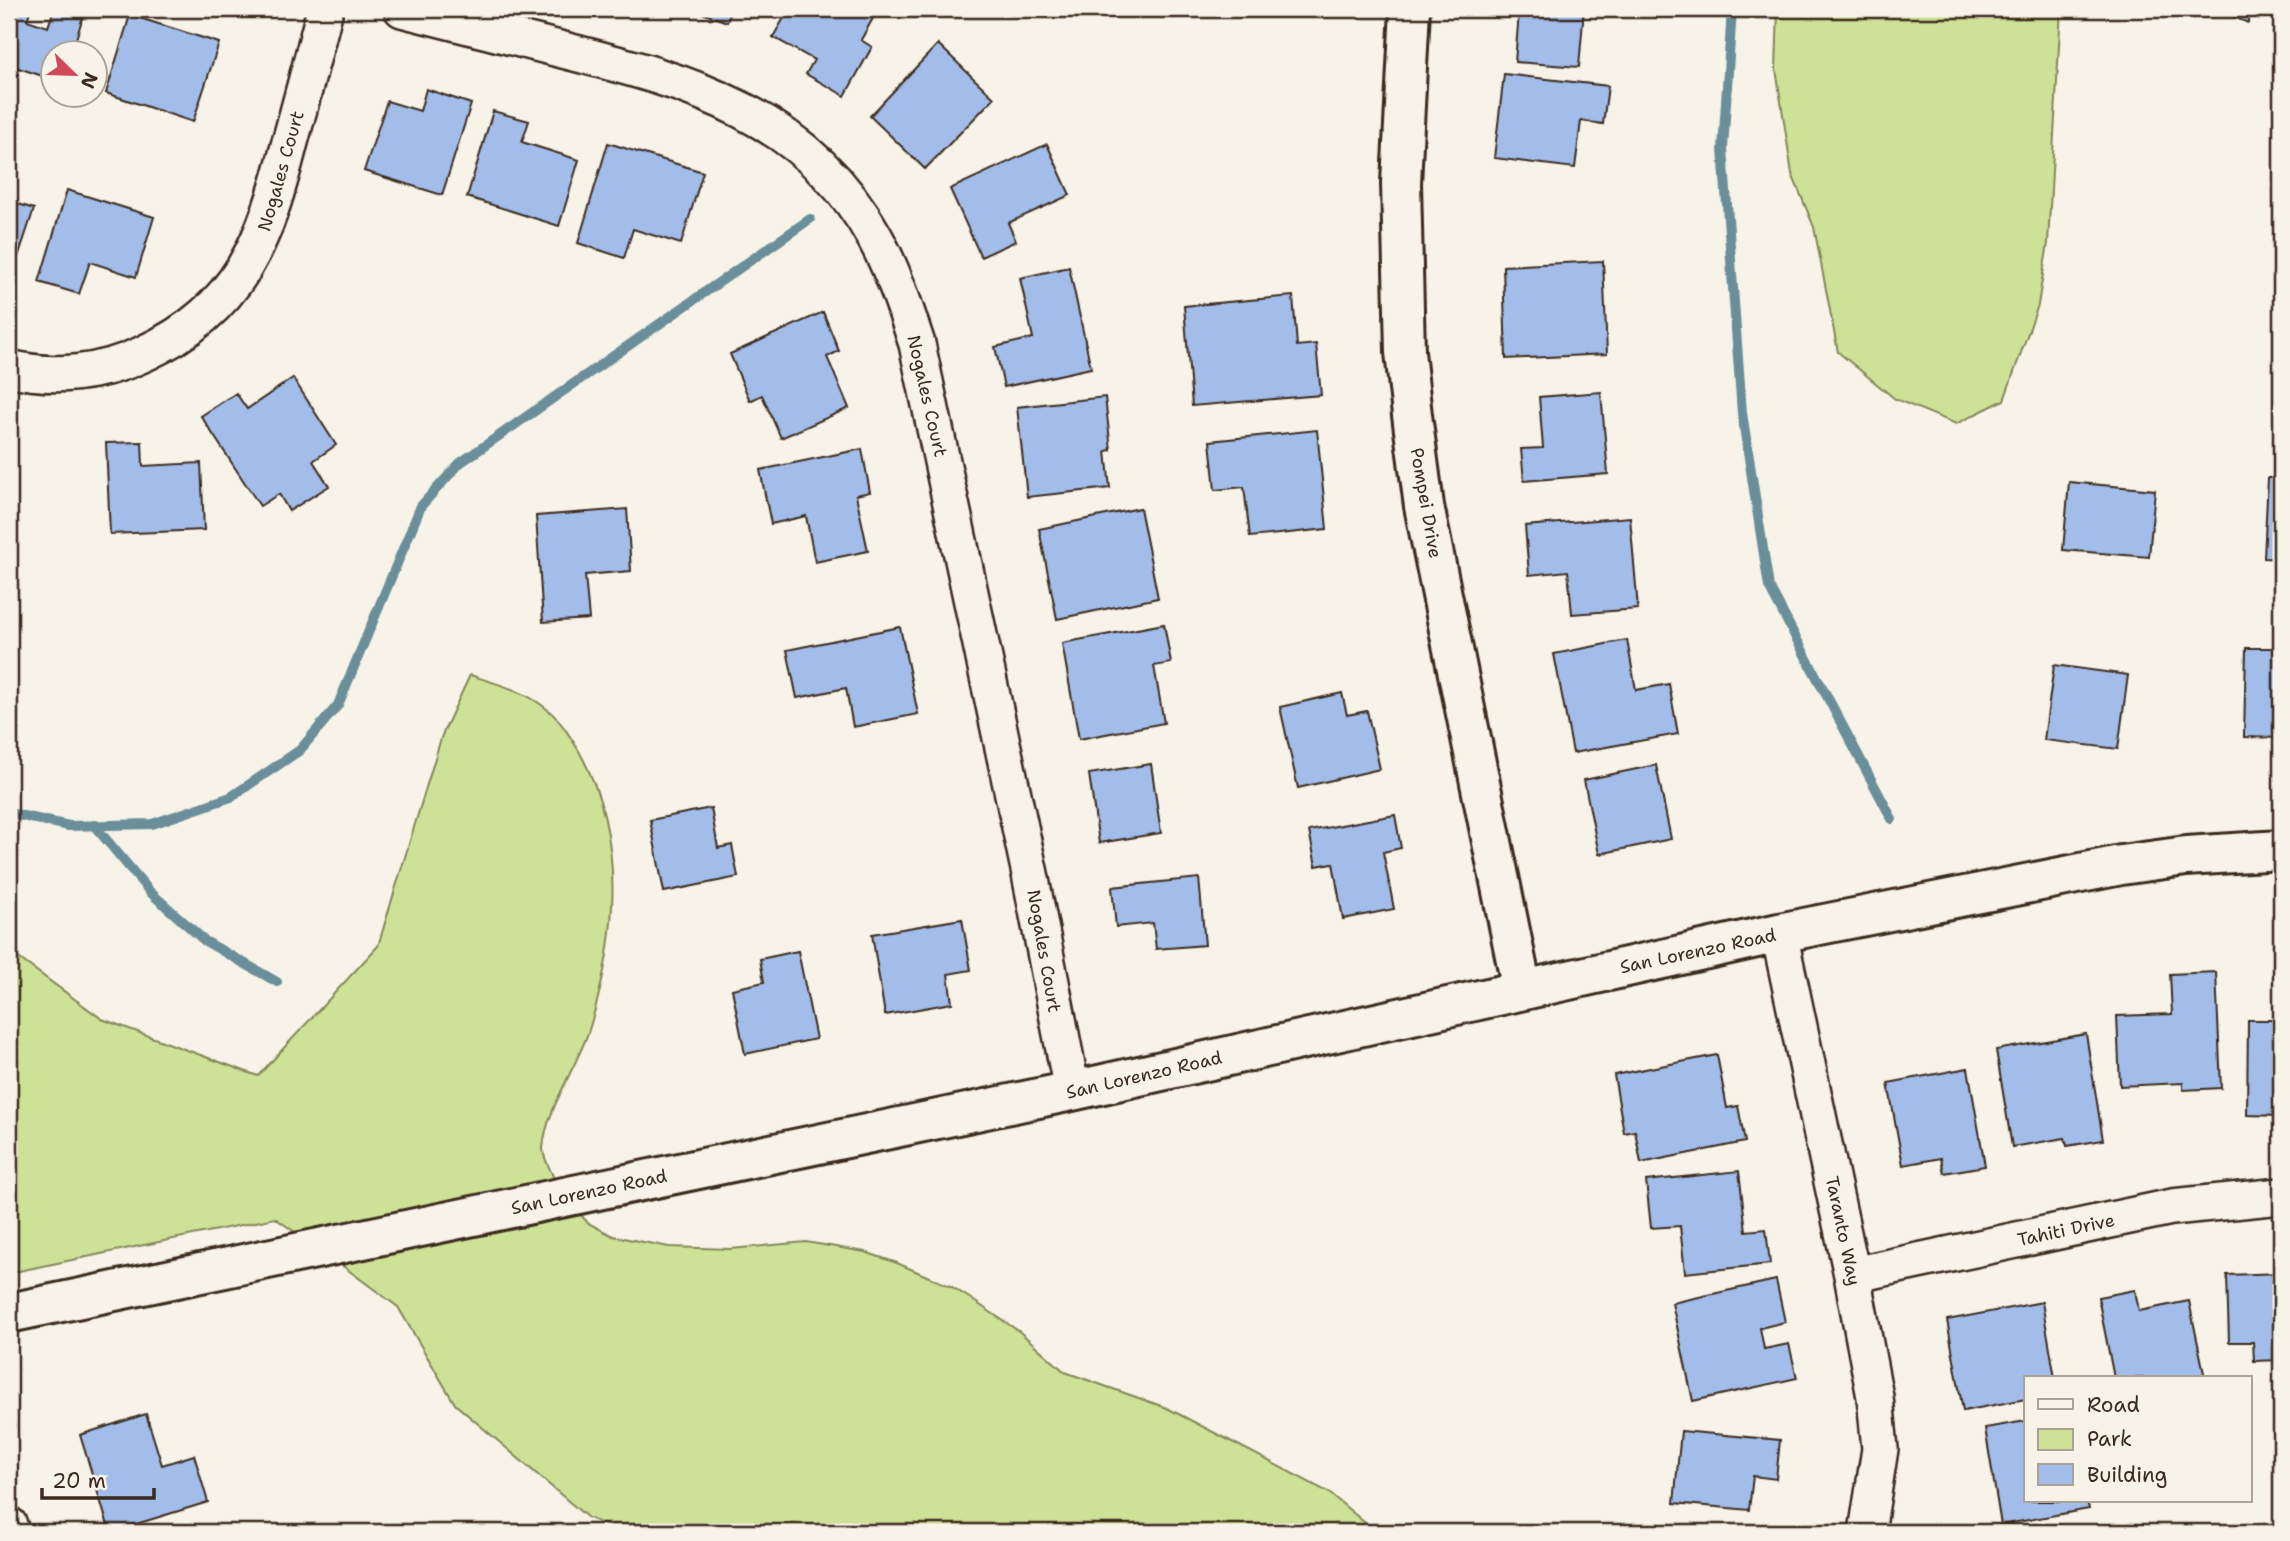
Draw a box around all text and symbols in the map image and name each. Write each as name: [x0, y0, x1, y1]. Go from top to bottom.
north arrow: [38, 38, 108, 108]
text: N: [75, 69, 104, 92]
street label: Nogales Court: [252, 108, 310, 234]
street label: Nogales Court: [901, 333, 953, 459]
street label: Pompei Drive: [1404, 446, 1448, 560]
street label: Nogales Court: [1021, 888, 1067, 1014]
street label: San Lorenzo Road: [1618, 923, 1778, 979]
street label: San Lorenzo Road: [1064, 1045, 1224, 1105]
street label: San Lorenzo Road: [509, 1164, 669, 1220]
street label: Taranto Way: [1820, 1174, 1866, 1288]
street label: Tahiti Drive: [2015, 1208, 2117, 1252]
legend: [2024, 1376, 2252, 1502]
text: Road: [2087, 1391, 2140, 1419]
text: Park: [2087, 1425, 2132, 1453]
scale bar: [42, 1457, 154, 1501]
text: Building: [2087, 1461, 2167, 1489]
text: 20 m: [52, 1467, 106, 1495]

